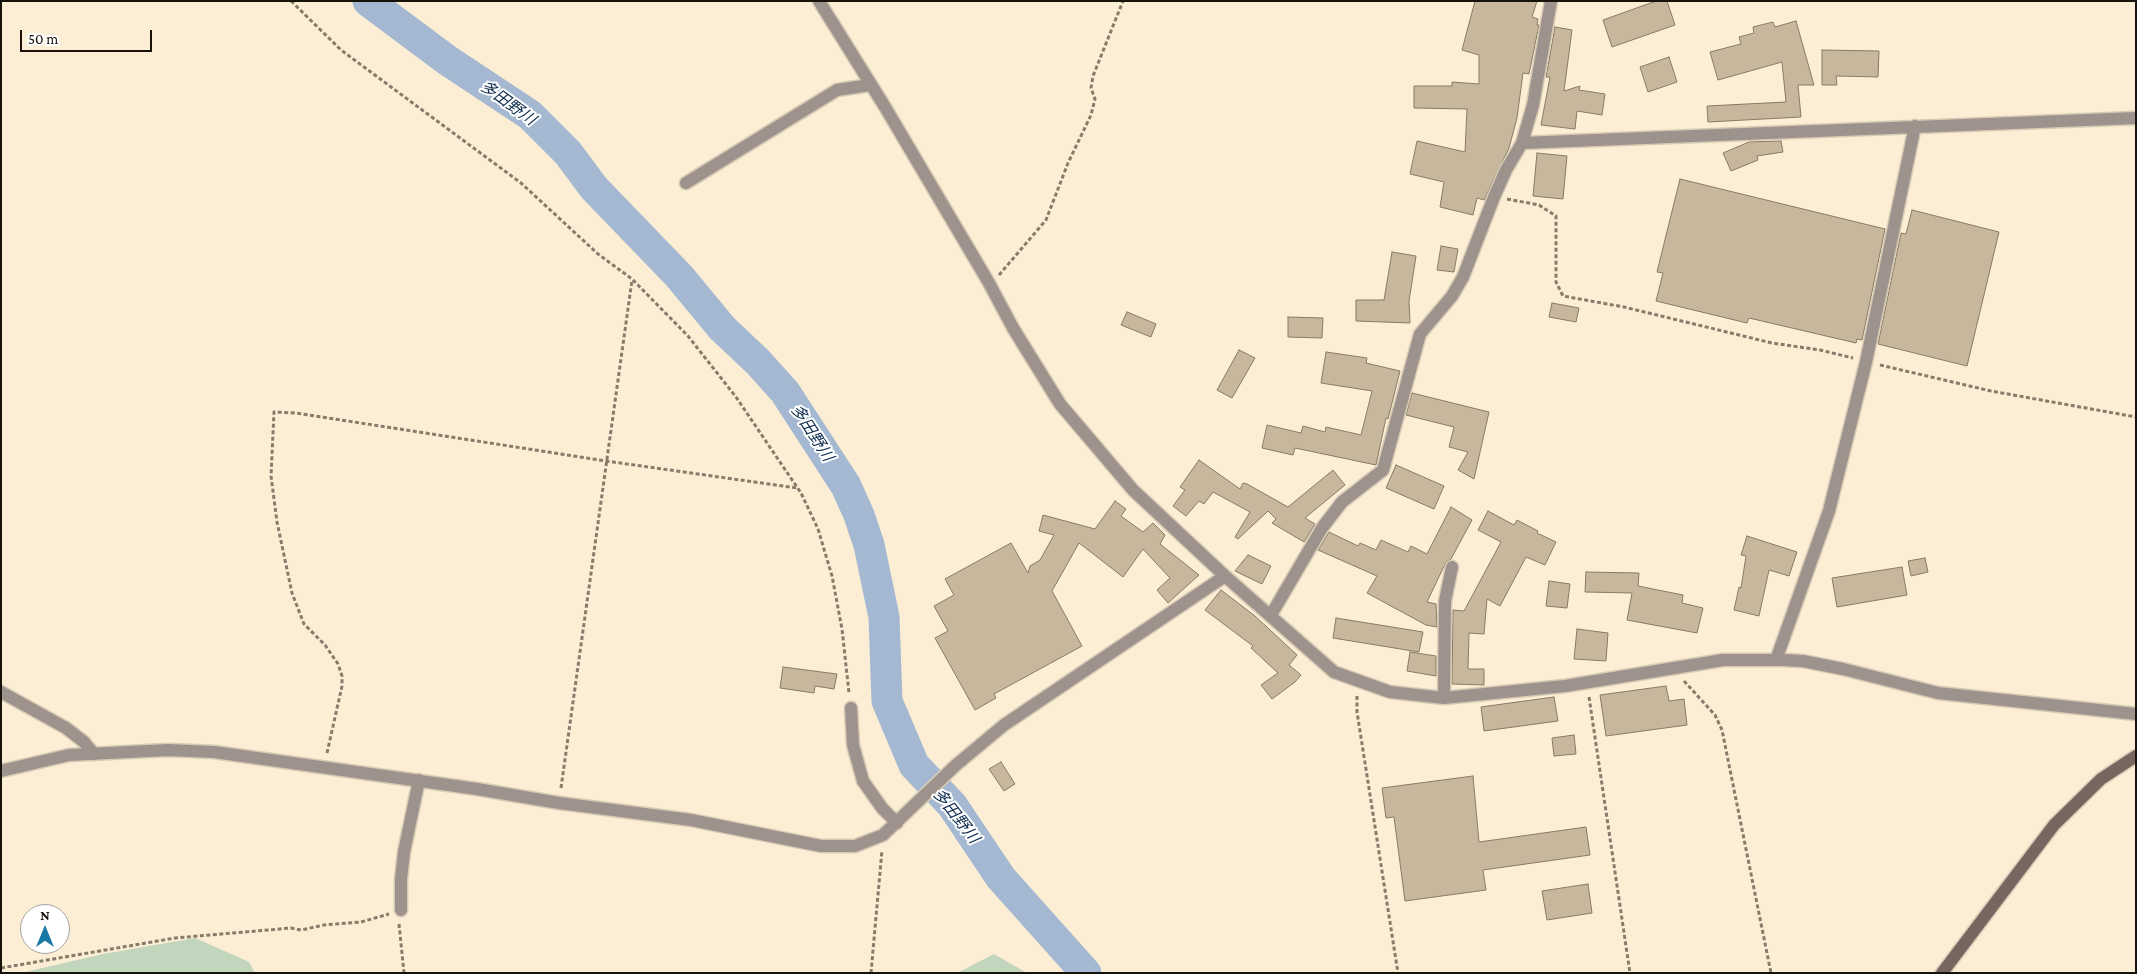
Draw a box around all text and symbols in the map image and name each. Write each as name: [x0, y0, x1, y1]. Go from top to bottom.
scale bar: [22, 20, 155, 52]
text: 50 m: [28, 31, 58, 47]
water label: 多田野川: [476, 76, 540, 130]
water label: 多田野川: [787, 401, 837, 465]
water label: 多田野川: [929, 785, 983, 847]
north arrow: [20, 904, 70, 954]
text: N: [40, 907, 50, 923]

